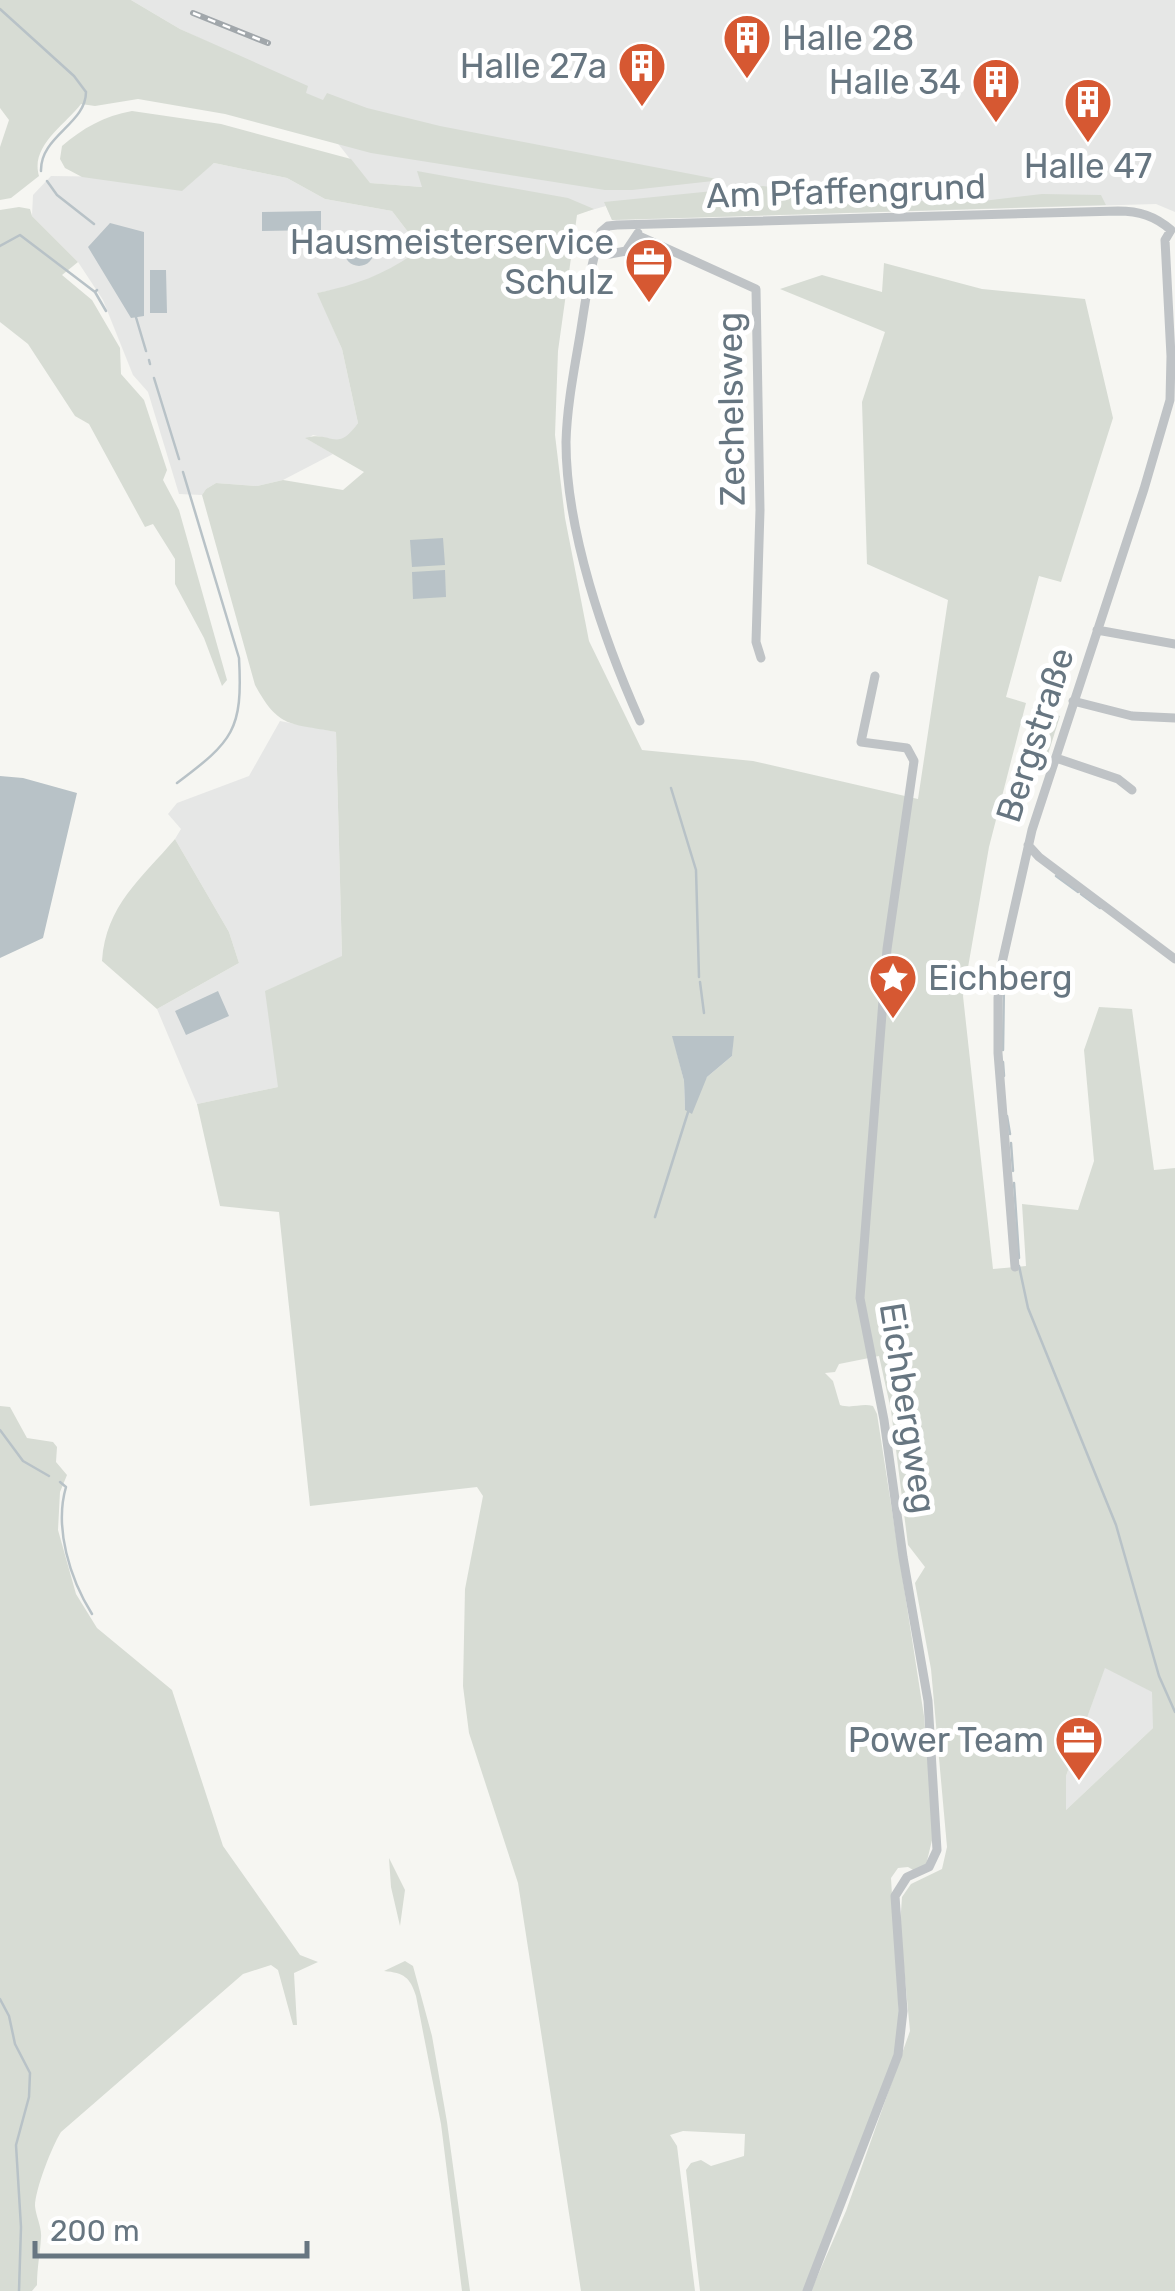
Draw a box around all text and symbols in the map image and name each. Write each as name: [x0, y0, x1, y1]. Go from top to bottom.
building icon: Halle 28: [721, 12, 773, 80]
place label: Halle 28: [782, 17, 914, 59]
building icon: Halle 27a: [616, 40, 668, 108]
place label: Halle 27a: [460, 45, 607, 87]
building icon: Halle 34: [970, 56, 1022, 124]
place label: Halle 34: [829, 61, 961, 103]
building icon: Halle 47: [1062, 76, 1114, 144]
place label: Halle 47: [1024, 145, 1152, 187]
street label: Am Pfaffengrund: [705, 165, 987, 217]
place label: Hausmeisterservice Schulz: [290, 221, 614, 303]
office icon: Hausmeisterservice Schulz: [623, 236, 675, 304]
street label: Zechelsweg: [708, 312, 754, 506]
street label: Bergstraße: [987, 642, 1083, 828]
place icon: Eichberg: [867, 952, 919, 1020]
place label: Eichberg: [928, 957, 1073, 999]
street label: Eichbergweg: [871, 1300, 945, 1516]
office icon: Power Team: [1053, 1714, 1105, 1782]
place label: Power Team: [848, 1719, 1044, 1761]
scale bar: [35, 2196, 308, 2258]
text: 200 m: [50, 2213, 140, 2249]

